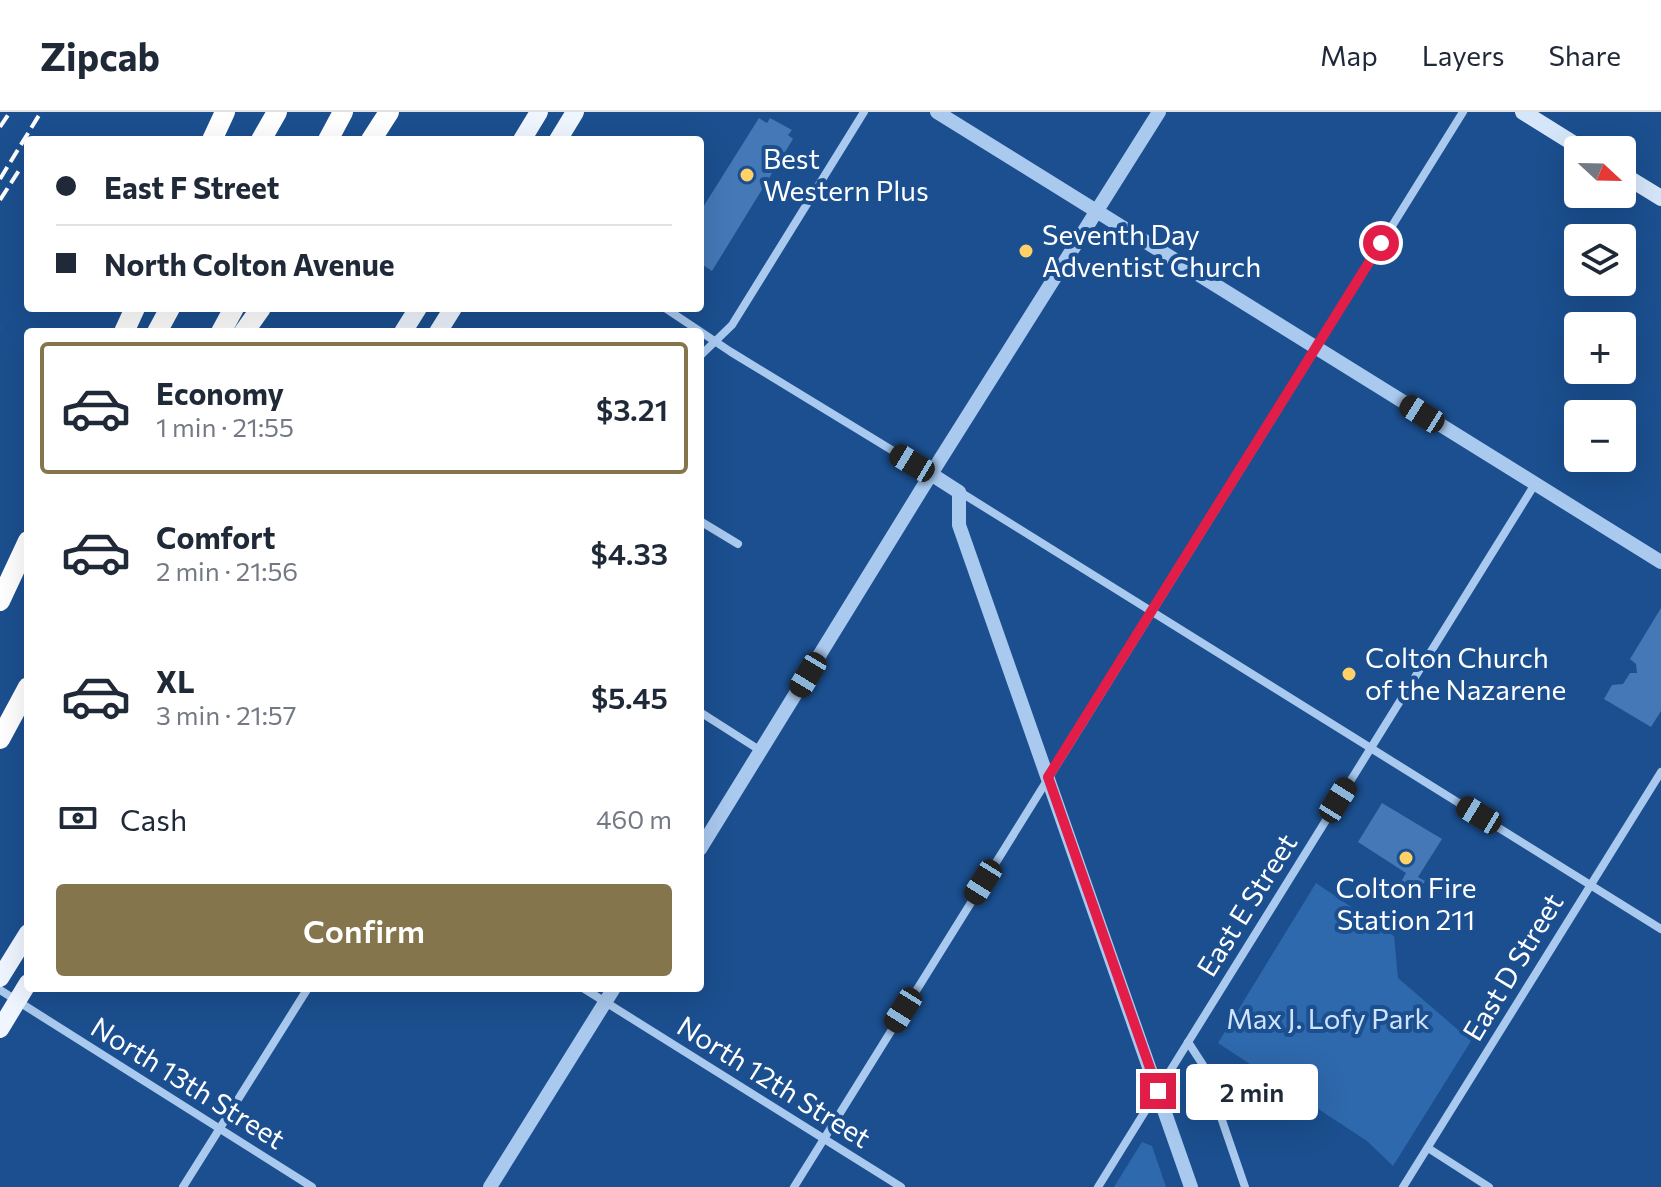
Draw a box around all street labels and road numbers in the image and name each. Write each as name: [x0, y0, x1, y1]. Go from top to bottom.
street label: East E Street: [1189, 827, 1303, 982]
street label: East D Street: [1455, 887, 1569, 1046]
street label: North 12th Street: [672, 1008, 877, 1154]
street label: North 13th Street: [85, 1009, 292, 1155]

